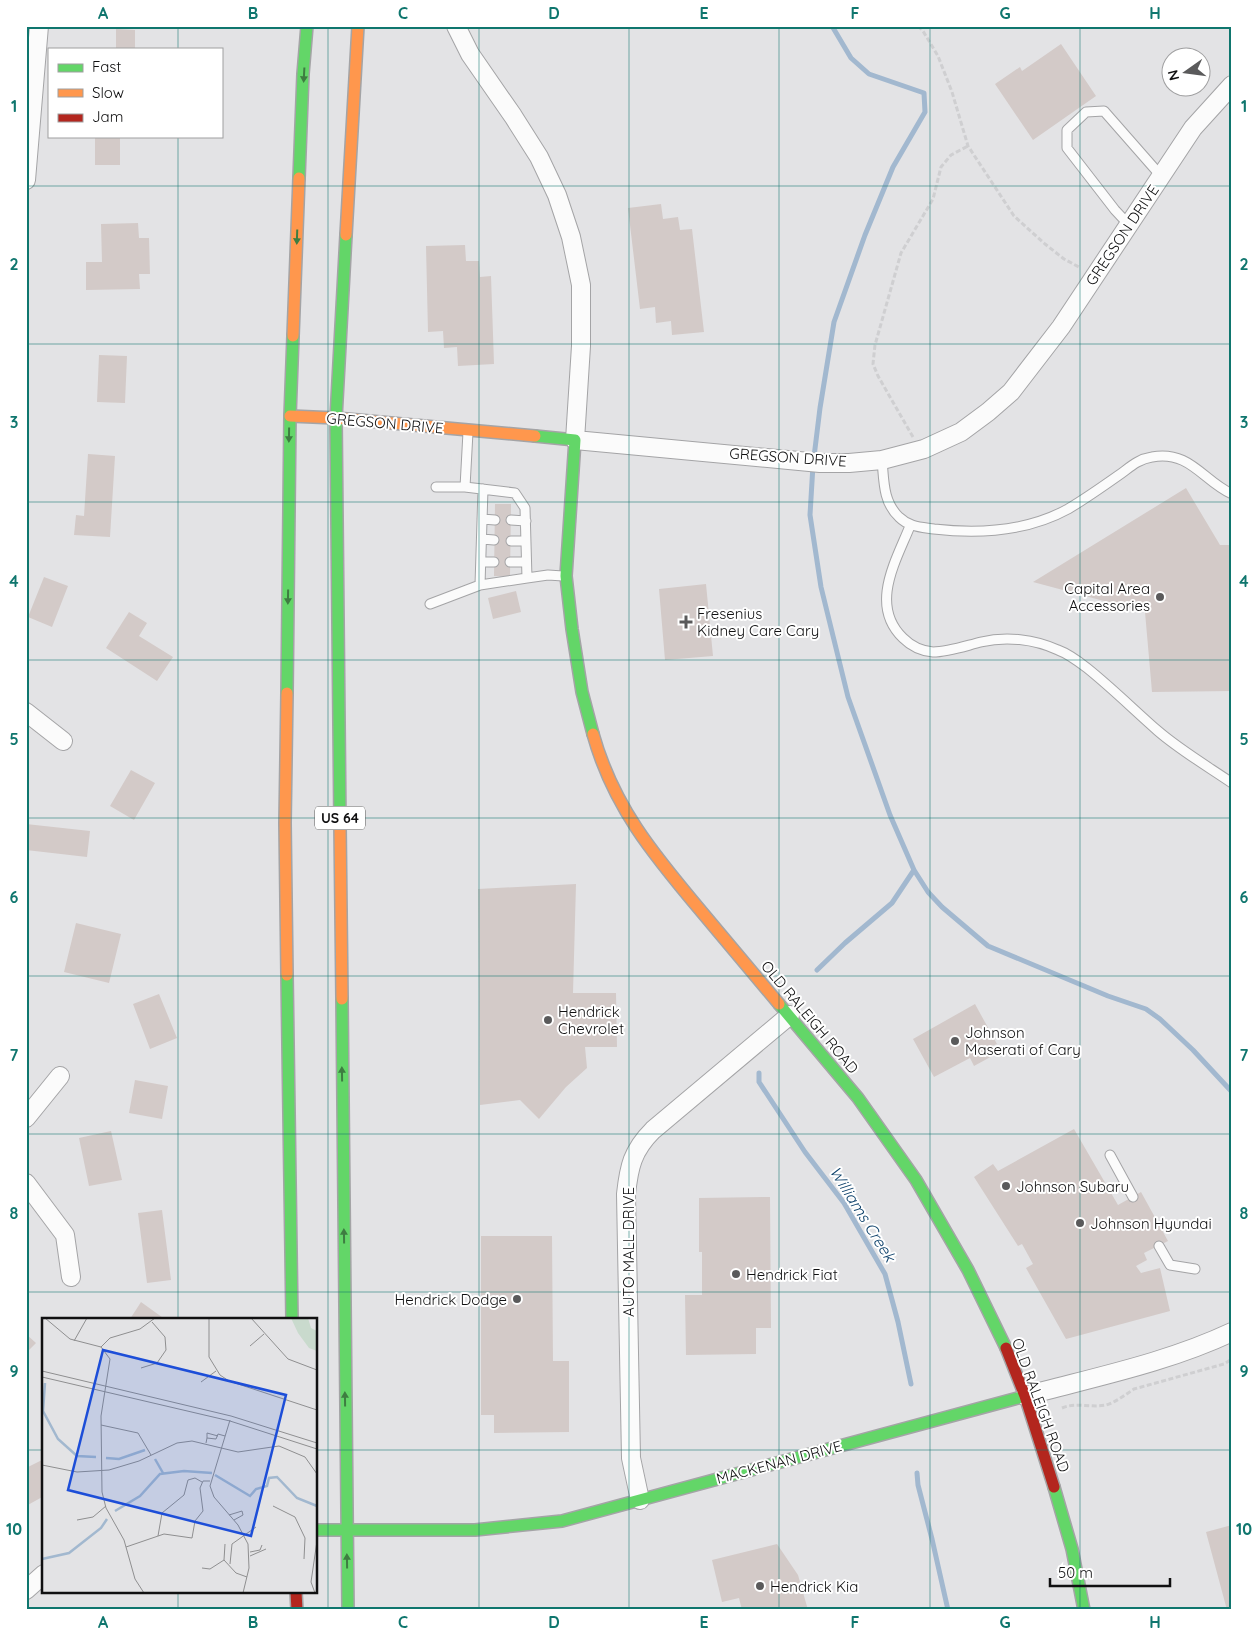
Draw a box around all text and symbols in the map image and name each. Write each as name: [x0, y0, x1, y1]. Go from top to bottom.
text: A: [98, 3, 109, 23]
text: B: [248, 3, 258, 23]
text: C: [398, 3, 408, 23]
text: D: [548, 3, 560, 23]
text: E: [699, 3, 709, 23]
text: F: [851, 3, 860, 23]
text: G: [999, 3, 1011, 23]
text: H: [1149, 3, 1161, 23]
legend: [48, 48, 222, 138]
north arrow: [1160, 48, 1210, 98]
text: Fast: [92, 57, 121, 76]
one-way arrow: [299, 67, 307, 83]
text: N: [1163, 68, 1183, 82]
text: Slow: [92, 83, 124, 102]
text: 1: [11, 96, 17, 116]
text: 1: [1241, 96, 1247, 116]
text: Jam: [92, 107, 123, 126]
street label: GREGSON DRIVE: [1081, 181, 1163, 289]
one-way arrow: [293, 229, 301, 245]
text: 2: [9, 254, 19, 274]
text: 2: [1239, 254, 1249, 274]
street label: GREGSON DRIVE: [326, 408, 444, 438]
text: 3: [10, 412, 18, 432]
text: 3: [1240, 412, 1248, 432]
one-way arrow: [285, 427, 293, 443]
street label: GREGSON DRIVE: [729, 443, 847, 471]
text: 4: [9, 571, 19, 591]
text: 4: [1239, 571, 1249, 591]
place label: Capital Area Accessories: [1064, 579, 1150, 615]
one-way arrow: [283, 589, 291, 605]
marker: Capital Area Accessories: [1154, 591, 1166, 603]
place label: Fresenius Kidney Care Cary: [697, 604, 819, 640]
marker: Fresenius Kidney Care Cary: [679, 615, 693, 629]
text: 5: [9, 729, 19, 749]
text: 5: [1239, 729, 1249, 749]
road number: US 64: [315, 806, 365, 830]
text: 6: [10, 887, 19, 907]
text: 6: [1240, 887, 1249, 907]
street label: OLD RALEIGH ROAD: [757, 957, 863, 1077]
place label: Hendrick Chevrolet: [558, 1002, 624, 1038]
marker: Hendrick Chevrolet: [542, 1014, 554, 1026]
place label: Johnson Maserati of Cary: [965, 1023, 1081, 1059]
marker: Johnson Maserati of Cary: [949, 1035, 961, 1047]
text: 7: [10, 1045, 19, 1065]
text: 7: [1240, 1045, 1249, 1065]
one-way arrow: [338, 1065, 346, 1081]
water label: Williams Creek: [826, 1163, 901, 1267]
place label: Johnson Subaru: [1016, 1177, 1129, 1196]
marker: Johnson Subaru: [1000, 1180, 1012, 1192]
street label: AUTO MALL DRIVE: [619, 1187, 638, 1317]
text: 8: [10, 1203, 19, 1223]
text: 8: [1240, 1203, 1249, 1223]
place label: Johnson Hyundai: [1090, 1214, 1212, 1233]
marker: Johnson Hyundai: [1074, 1217, 1086, 1229]
one-way arrow: [340, 1228, 348, 1244]
place label: Hendrick Fiat: [746, 1265, 838, 1284]
marker: Hendrick Fiat: [730, 1268, 742, 1280]
place label: Hendrick Dodge: [394, 1290, 507, 1309]
marker: Hendrick Dodge: [511, 1293, 523, 1305]
inset map: [42, 1318, 318, 1594]
street label: OLD RALEIGH ROAD: [1008, 1335, 1074, 1475]
text: 9: [9, 1361, 19, 1381]
text: 9: [1239, 1361, 1249, 1381]
one-way arrow: [341, 1390, 349, 1406]
street label: MACKENAN DRIVE: [714, 1436, 844, 1488]
text: 10: [6, 1519, 22, 1539]
text: 10: [1236, 1519, 1252, 1539]
one-way arrow: [343, 1553, 351, 1569]
scale bar: [1050, 1556, 1170, 1588]
text: 50 m: [1058, 1563, 1093, 1582]
place label: Hendrick Kia: [770, 1577, 858, 1596]
marker: Hendrick Kia: [754, 1580, 766, 1592]
text: A: [98, 1612, 109, 1632]
text: B: [248, 1612, 258, 1632]
text: C: [398, 1612, 408, 1632]
text: D: [548, 1612, 560, 1632]
text: E: [699, 1612, 709, 1632]
text: F: [851, 1612, 860, 1632]
text: G: [999, 1612, 1011, 1632]
text: H: [1149, 1612, 1161, 1632]

